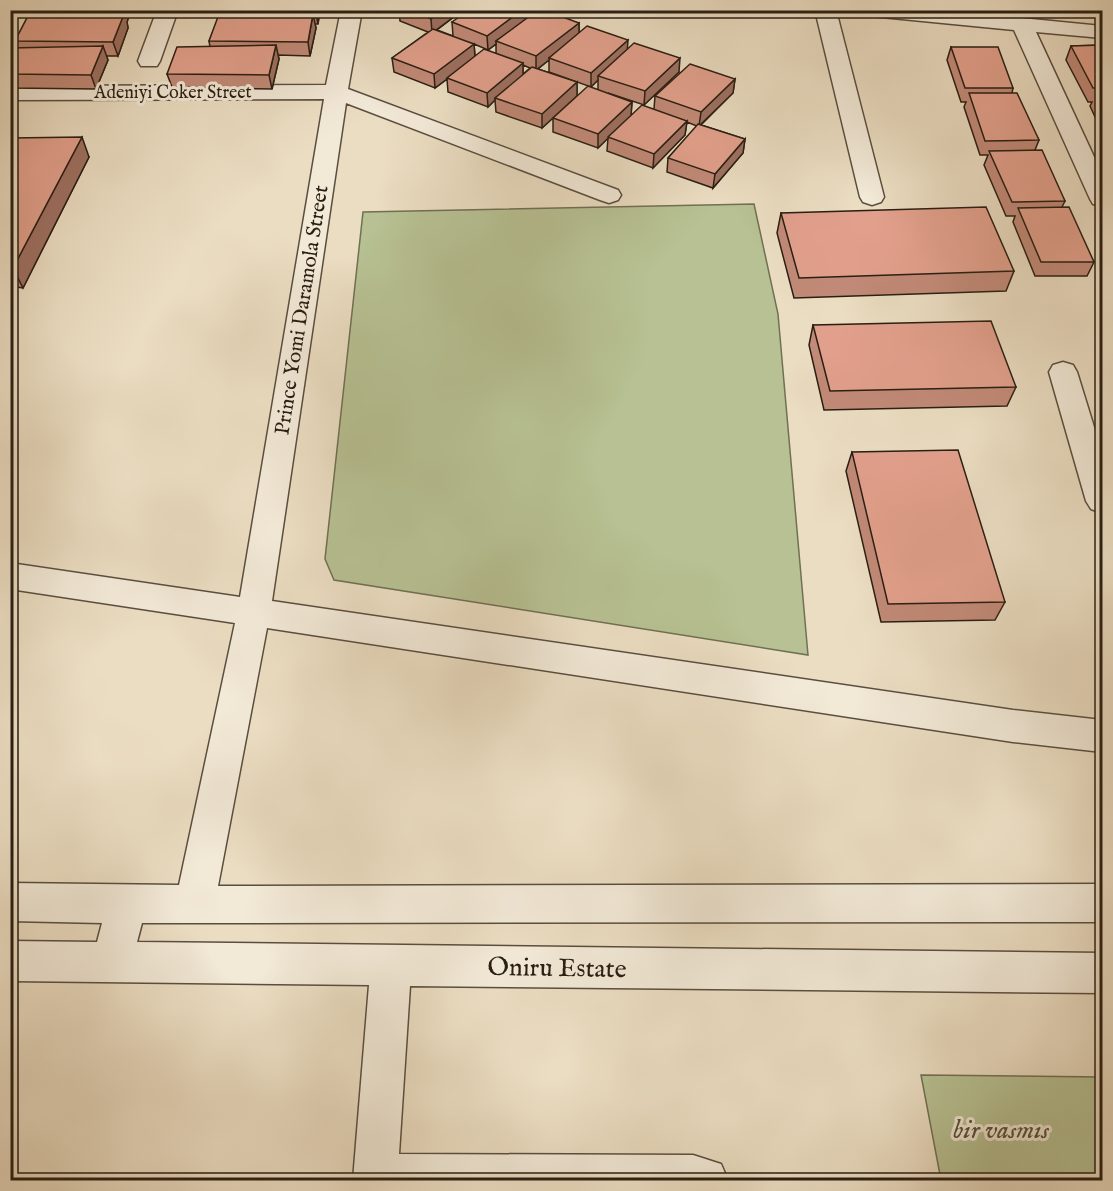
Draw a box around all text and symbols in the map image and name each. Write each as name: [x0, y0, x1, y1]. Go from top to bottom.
street label: Adeniyi Coker Street: [93, 82, 252, 105]
street label: Prince Yomi Daramola Street: [269, 184, 336, 437]
street label: Oniru Estate: [487, 951, 627, 986]
park label: bir vasmıs: [953, 1114, 1050, 1147]

